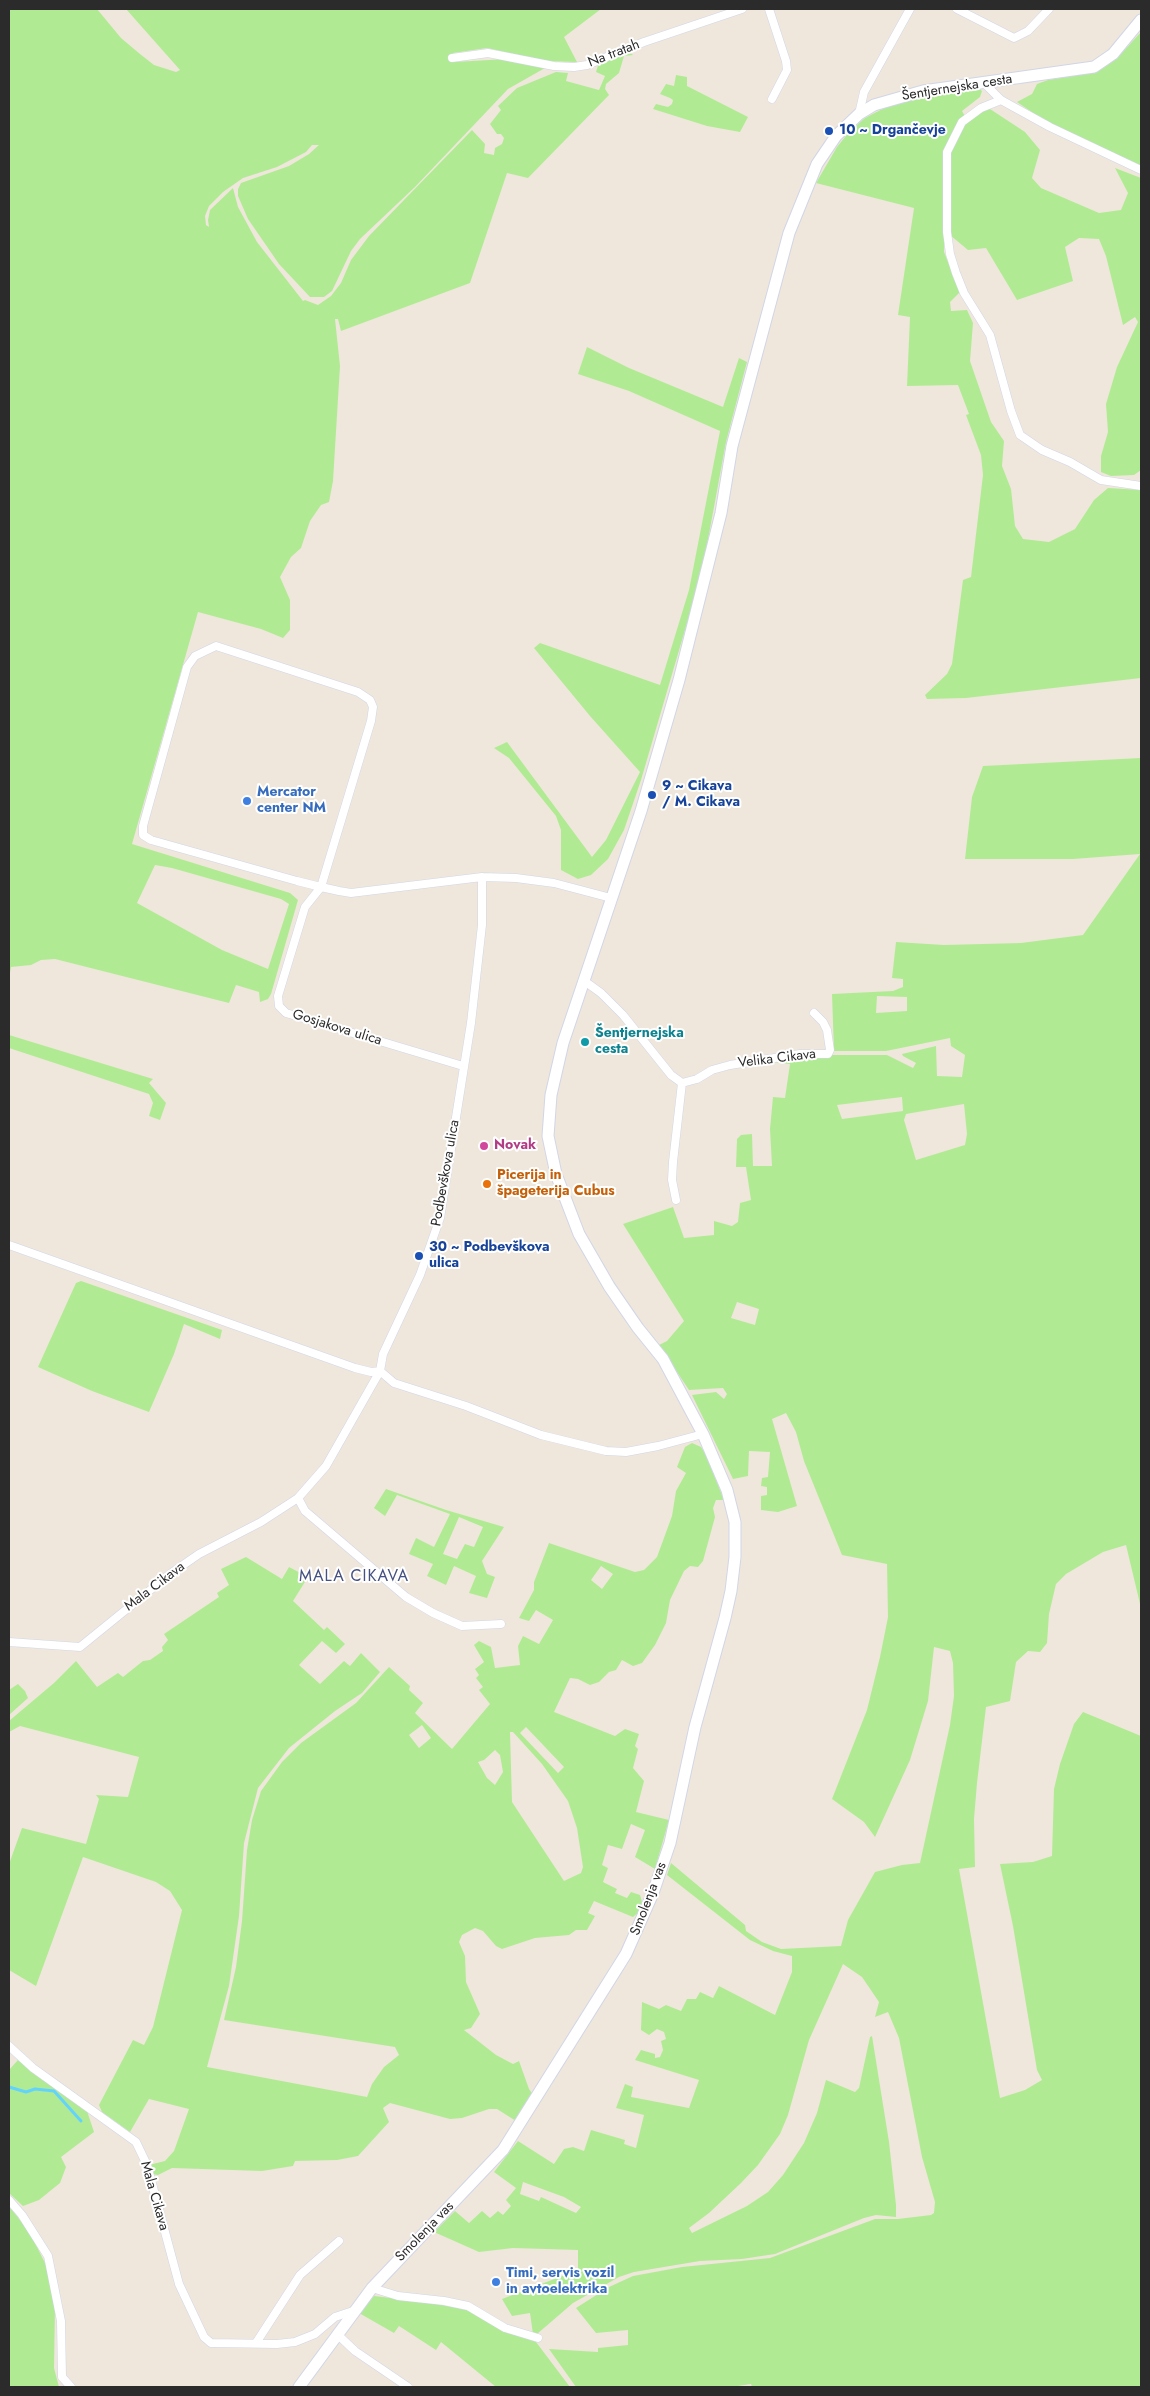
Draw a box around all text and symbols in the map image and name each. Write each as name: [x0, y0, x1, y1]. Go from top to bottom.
street label: Na tratah: [586, 36, 642, 72]
street label: Šentjernejska cesta: [901, 71, 1013, 105]
place label: 10 ~ Drgančevje: [839, 123, 946, 139]
marker: 10 ~ Drgančevje: [823, 125, 835, 137]
place label: 9 ~ Cikava / M. Cikava: [662, 779, 740, 812]
place label: Mercator center NM: [257, 785, 326, 818]
marker: 9 ~ Cikava / M. Cikava: [646, 789, 658, 801]
marker: Mercator center NM: [241, 795, 253, 807]
street label: Gosjakova ulica: [290, 1006, 384, 1050]
place label: Šentjernejska cesta: [595, 1026, 684, 1058]
marker: Šentjernejska cesta: [579, 1036, 591, 1048]
street label: Velika Cikava: [737, 1046, 817, 1072]
street label: Podbevškova ulica: [428, 1118, 464, 1228]
place label: Novak: [494, 1138, 536, 1154]
marker: Novak: [478, 1140, 490, 1152]
place label: Picerija in špageterija Cubus: [497, 1168, 615, 1200]
marker: Picerija in špageterija Cubus: [481, 1178, 493, 1190]
place label: 30 ~ Podbevškova ulica: [429, 1240, 550, 1272]
marker: 30 ~ Podbevškova ulica: [413, 1250, 425, 1262]
street label: Mala Cikava: [122, 1559, 188, 1615]
district label: MALA CIKAVA: [298, 1567, 410, 1587]
street label: Smolenja vas: [627, 1860, 671, 1938]
street label: Mala Cikava: [136, 2159, 172, 2233]
street label: Smolenja vas: [392, 2198, 458, 2266]
place label: Timi, servis vozil in avtoelektrika: [506, 2266, 614, 2298]
marker: Timi, servis vozil in avtoelektrika: [490, 2276, 502, 2288]

